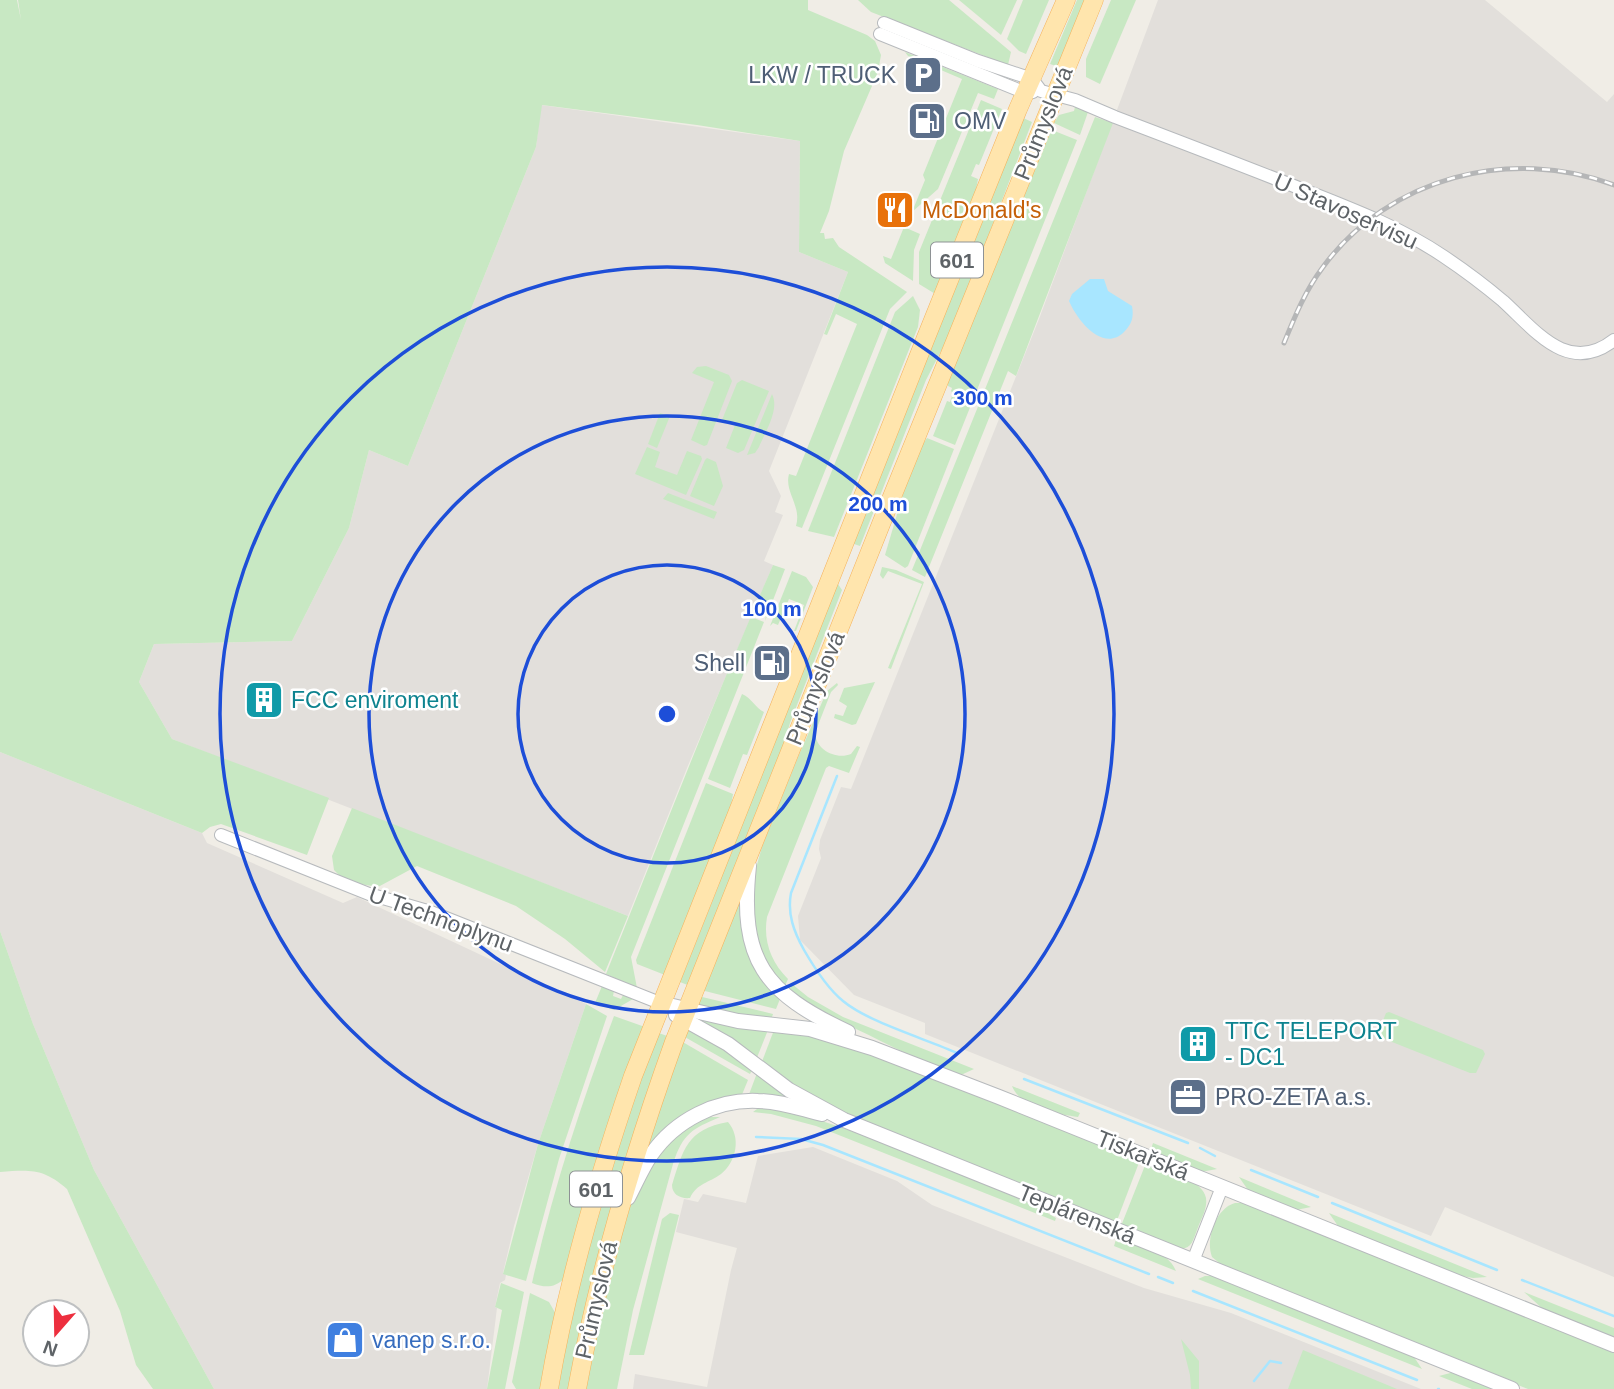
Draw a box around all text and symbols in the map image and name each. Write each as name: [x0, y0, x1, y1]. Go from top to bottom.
parking icon: LKW / TRUCK: [902, 54, 944, 96]
place label: LKW / TRUCK: [748, 62, 897, 88]
street label: Průmyslová: [1008, 62, 1078, 184]
fuel station icon: OMV: [906, 100, 948, 142]
place label: OMV: [954, 108, 1007, 134]
street label: U Stavoservisu: [1270, 168, 1422, 254]
restaurant icon: McDonald's: [874, 189, 916, 231]
place label: McDonald's: [922, 197, 1041, 223]
road number: 601: [931, 243, 983, 278]
text: 300 m: [953, 386, 1013, 409]
text: 200 m: [848, 492, 908, 515]
text: 100 m: [742, 597, 802, 620]
street label: Průmyslová: [780, 627, 850, 749]
fuel station icon: Shell: [751, 642, 793, 684]
place label: Shell: [694, 650, 745, 676]
building icon: FCC enviroment: [243, 679, 285, 721]
place label: FCC enviroment: [291, 687, 459, 713]
centre of rings: [655, 702, 679, 726]
street label: U Technoplynu: [365, 881, 517, 957]
place label: TTC TELEPORT - DC1: [1225, 1018, 1397, 1070]
building icon: TTC TELEPORT - DC1: [1177, 1023, 1219, 1065]
office icon: PRO-ZETA a.s.: [1167, 1076, 1209, 1118]
place label: PRO-ZETA a.s.: [1215, 1084, 1372, 1110]
street label: Tiskařská: [1093, 1125, 1193, 1185]
road number: 601: [570, 1172, 622, 1206]
street label: Teplárenská: [1015, 1179, 1140, 1249]
street label: Průmyslová: [570, 1238, 622, 1361]
north arrow: [21, 1298, 91, 1368]
shop icon: vanep s.r.o.: [324, 1319, 366, 1361]
place label: vanep s.r.o.: [372, 1327, 491, 1353]
text: N: [40, 1336, 60, 1361]

